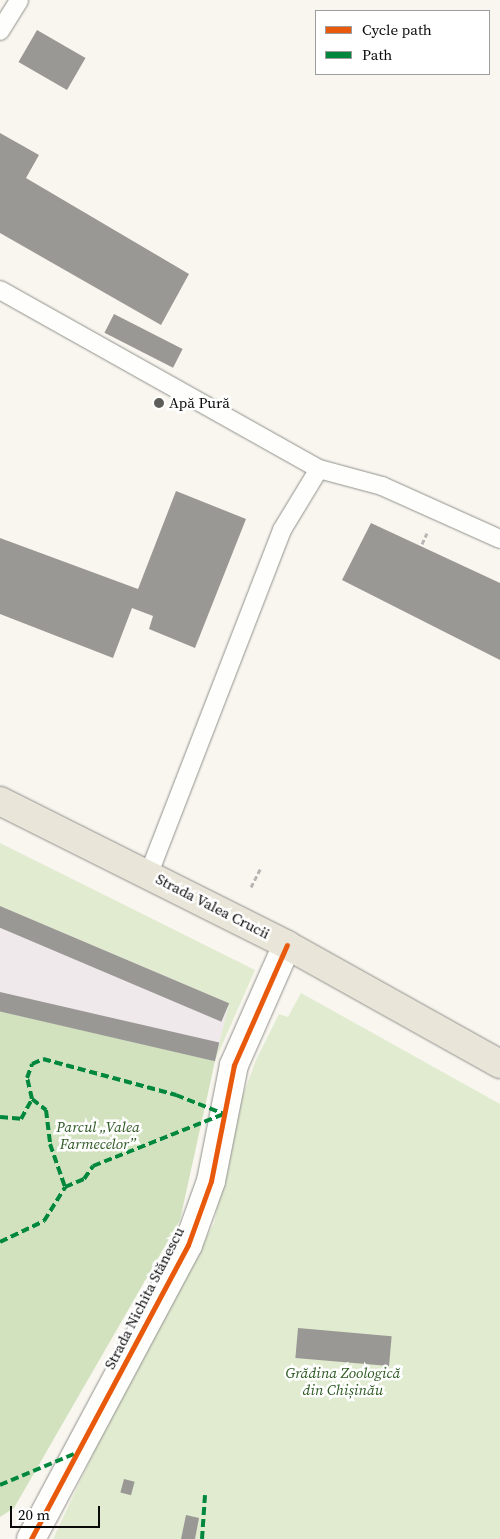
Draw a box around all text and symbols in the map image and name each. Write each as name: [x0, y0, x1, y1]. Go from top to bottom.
legend: [315, 10, 490, 75]
text: Cycle path: [362, 19, 432, 40]
text: Path: [362, 44, 392, 65]
place label: Apă Pură: [169, 394, 230, 412]
marker: Apă Pură: [153, 397, 165, 409]
street label: Strada Valea Crucii: [153, 869, 273, 943]
park label: Parcul „Valea Farmecelor”: [56, 1117, 140, 1152]
street label: Strada Nichita Stănescu: [100, 1224, 188, 1372]
park label: Grădina Zoologică din Chișinău: [286, 1363, 400, 1398]
scale bar: [12, 1496, 102, 1528]
text: 20 m: [18, 1504, 50, 1525]

